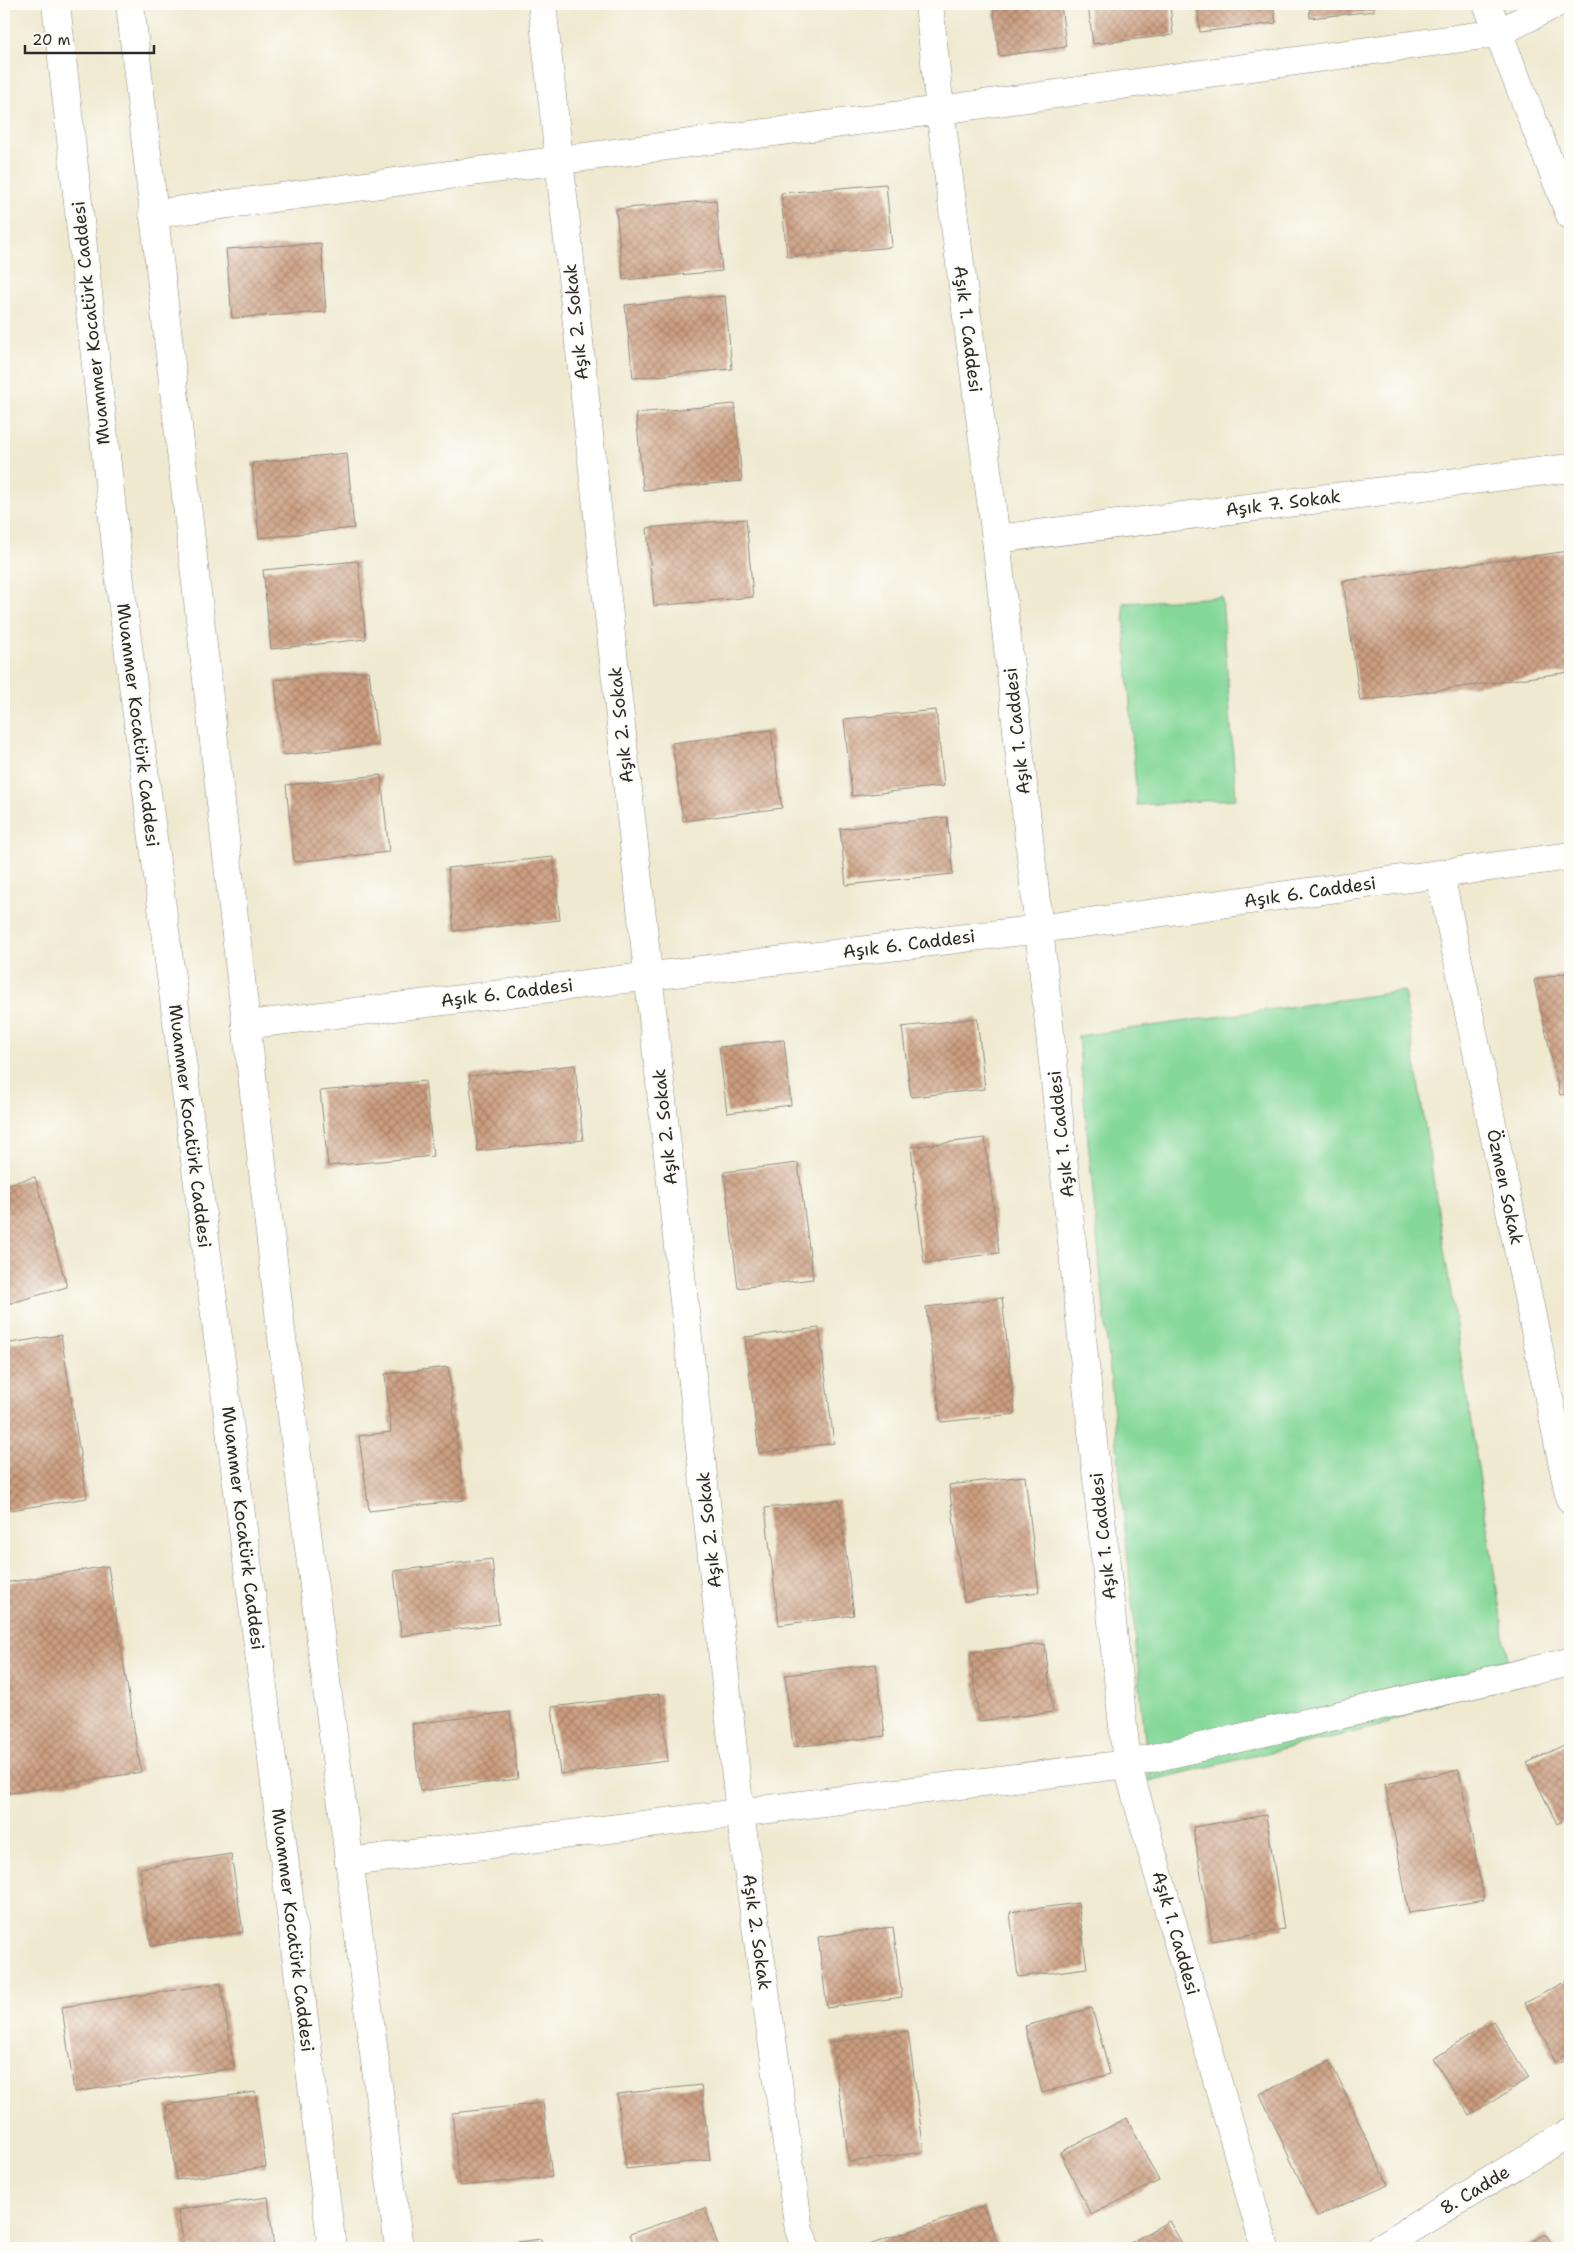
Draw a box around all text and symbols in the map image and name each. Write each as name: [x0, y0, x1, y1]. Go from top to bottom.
scale bar: [25, 22, 154, 54]
text: 20 m: [32, 30, 71, 50]
street label: Muammer Kocatürk Caddesi: [66, 200, 116, 446]
street label: Aşık 2. Sokak: [558, 262, 594, 382]
street label: Aşık 1. Caddesi: [948, 264, 988, 394]
street label: Aşık 7. Sokak: [1224, 484, 1342, 522]
street label: Muammer Kocatürk Caddesi: [111, 602, 165, 848]
street label: Aşık 2. Sokak: [603, 665, 639, 785]
street label: Aşık 1. Caddesi: [998, 666, 1036, 796]
street label: Aşık 6. Caddesi: [1242, 871, 1378, 913]
street label: Aşık 6. Caddesi: [841, 924, 977, 964]
street label: Aşık 6. Caddesi: [439, 973, 575, 1013]
street label: Muammer Kocatürk Caddesi: [163, 1003, 217, 1249]
street label: Aşık 2. Sokak: [647, 1067, 683, 1187]
street label: Aşık 1. Caddesi: [1042, 1069, 1080, 1199]
street label: Özmen Sokak: [1481, 1127, 1529, 1247]
street label: Muammer Kocatürk Caddesi: [216, 1405, 270, 1651]
street label: Aşık 2. Sokak: [691, 1470, 727, 1590]
street label: Aşık 1. Caddesi: [1084, 1471, 1122, 1601]
street label: Muammer Kocatürk Caddesi: [266, 1807, 320, 2053]
street label: Aşık 1. Caddesi: [1147, 1868, 1205, 1998]
street label: Aşık 2. Sokak: [737, 1872, 777, 1992]
street label: 8. Cadde: [1436, 2160, 1514, 2220]

